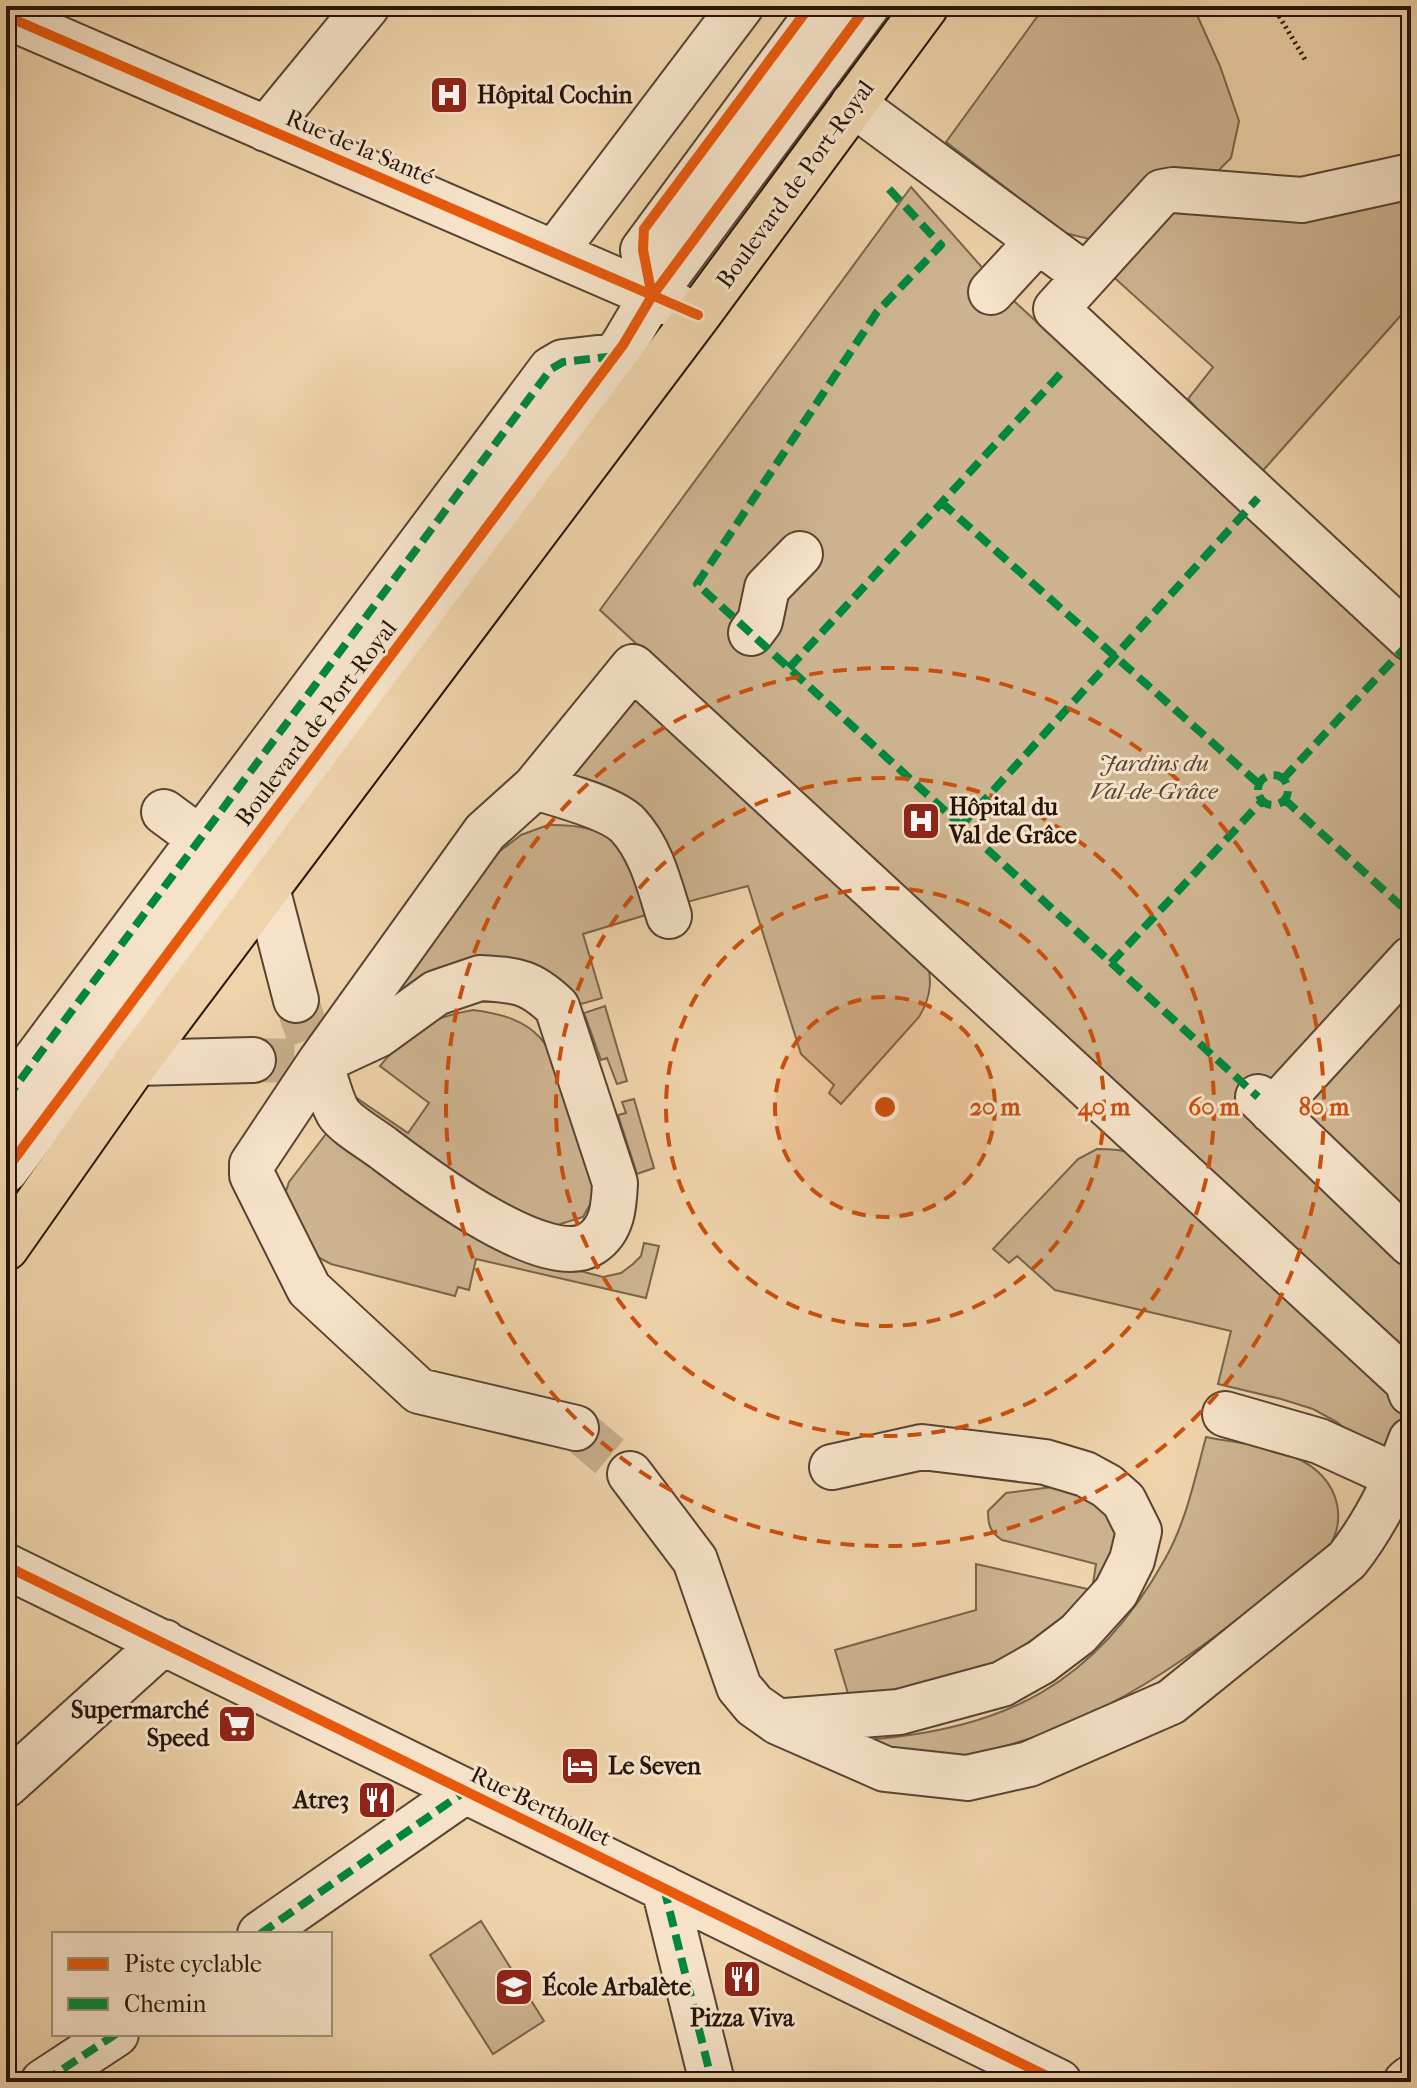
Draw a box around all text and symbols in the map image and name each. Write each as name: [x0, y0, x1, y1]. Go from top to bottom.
hospital icon: Hôpital Cochin: [428, 74, 470, 116]
street label: Boulevard de Port-Royal: [710, 74, 880, 293]
place label: Hôpital Cochin: [477, 81, 634, 109]
street label: Rue de la Santé: [282, 103, 438, 191]
street label: Boulevard de Port-Royal: [230, 614, 403, 831]
park label: Jardins du Val-de-Grâce: [1090, 749, 1219, 805]
place label: Hôpital du Val de Grâce: [948, 793, 1077, 849]
hospital icon: Hôpital du Val de Grâce: [900, 800, 942, 842]
centre of rings: [871, 1093, 899, 1121]
text: 20 m: [970, 1093, 1021, 1121]
text: 40 m: [1077, 1093, 1131, 1122]
text: 60 m: [1188, 1093, 1241, 1121]
text: 80 m: [1299, 1093, 1350, 1121]
place label: Supermarché Speed: [71, 1696, 210, 1752]
supermarket icon: Supermarché Speed: [216, 1703, 258, 1745]
hotel icon: Le Seven: [559, 1745, 601, 1787]
place label: Le Seven: [608, 1752, 702, 1780]
street label: Rue Berthollet: [466, 1760, 616, 1852]
restaurant icon: Atre3: [356, 1779, 398, 1821]
place label: Atre3: [291, 1786, 349, 1814]
legend: [52, 1932, 332, 2036]
text: Piste cyclable: [124, 1950, 262, 1978]
restaurant icon: Pizza Viva: [721, 1958, 763, 2000]
school or university icon: École Arbalète: [493, 1966, 535, 2008]
place label: École Arbalète: [542, 1971, 691, 2001]
text: Chemin: [124, 1990, 206, 2018]
place label: Pizza Viva: [690, 2004, 795, 2032]

